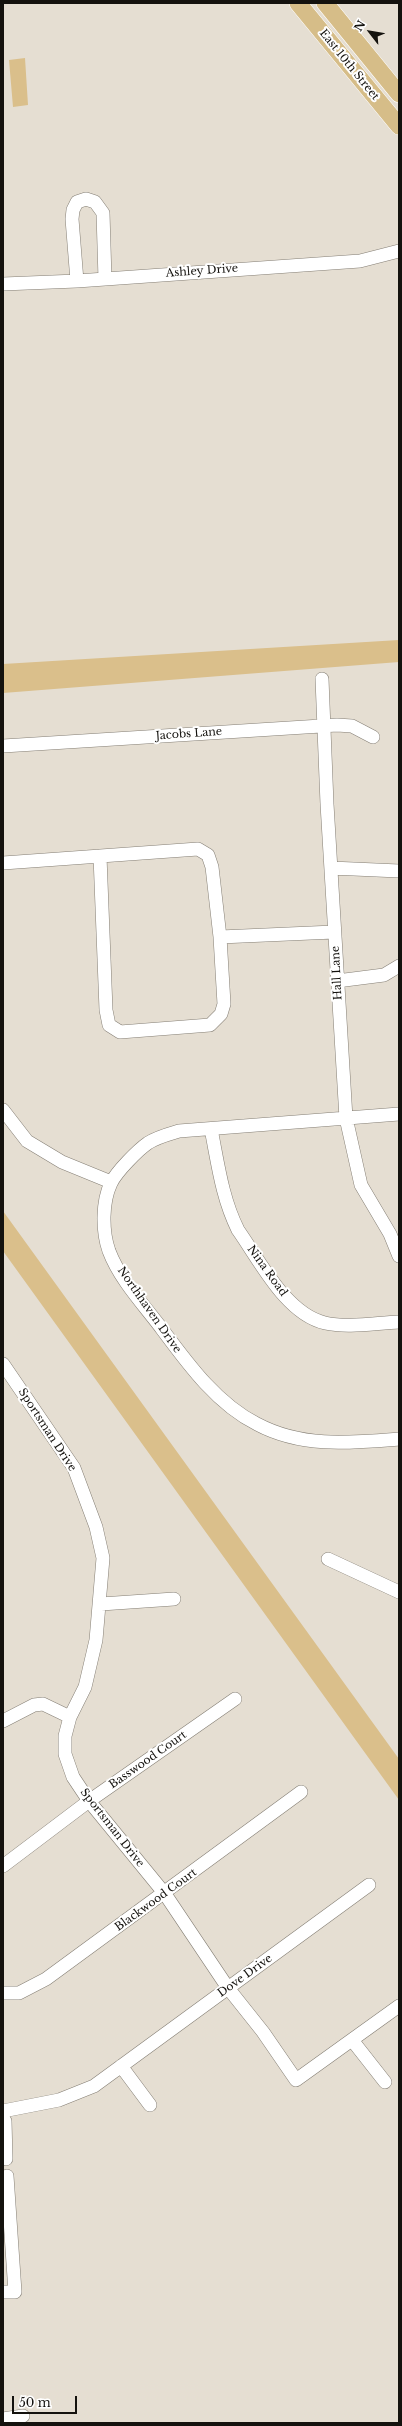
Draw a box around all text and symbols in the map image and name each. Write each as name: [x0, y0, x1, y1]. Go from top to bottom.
north arrow: [350, 12, 390, 52]
text: N: [351, 18, 368, 34]
street label: East 10th Street: [316, 27, 382, 103]
street label: Ashley Drive: [165, 262, 239, 280]
street label: Jacobs Lane: [155, 725, 223, 743]
street label: Hall Lane: [329, 945, 345, 1001]
street label: Nina Road: [244, 1243, 290, 1299]
street label: Northhaven Drive: [114, 1264, 184, 1356]
street label: Sportsman Drive: [15, 1386, 79, 1474]
street label: Basswood Court: [107, 1728, 189, 1792]
street label: Sportsman Drive: [77, 1786, 147, 1870]
street label: Blackwood Court: [113, 1866, 199, 1934]
street label: Dove Drive: [215, 1952, 275, 2000]
scale bar: [14, 2388, 79, 2414]
text: 50 m: [19, 2395, 51, 2410]

